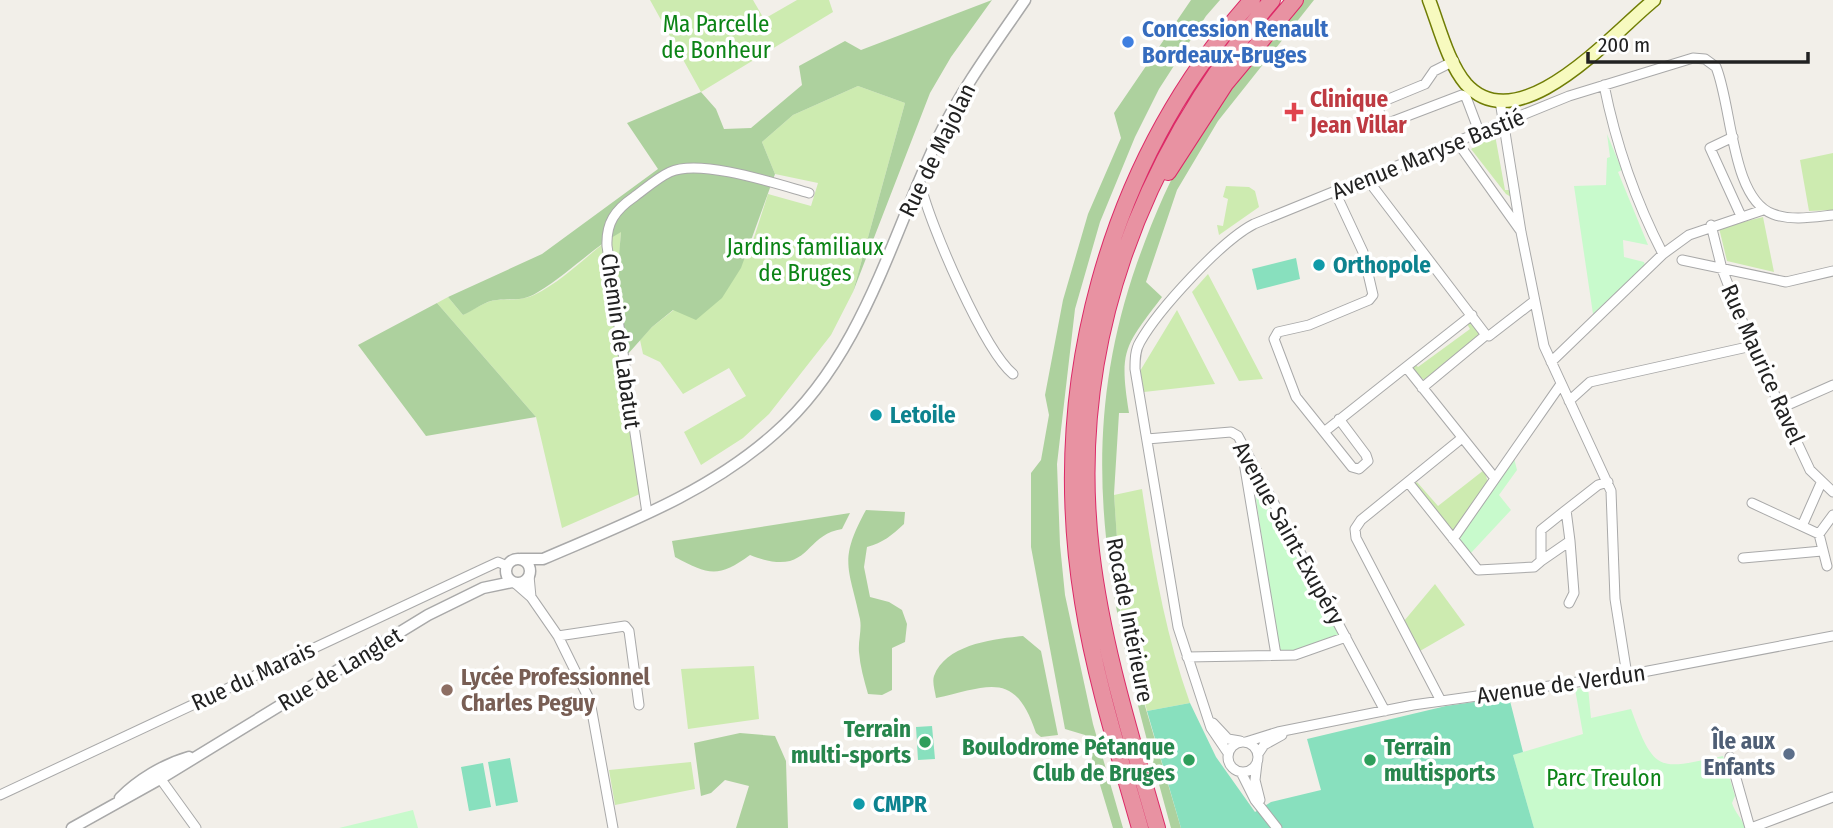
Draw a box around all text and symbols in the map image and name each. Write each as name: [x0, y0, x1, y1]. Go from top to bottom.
park label: Ma Parcelle de Bonheur: [661, 10, 771, 64]
place label: Concession Renault Bordeaux-Bruges: [1142, 15, 1329, 69]
scale bar: [1588, 21, 1808, 65]
text: 200 m: [1598, 32, 1650, 58]
marker: Concession Renault Bordeaux-Bruges: [1120, 34, 1136, 50]
street label: Rue de Majolan: [893, 79, 981, 221]
place label: Clinique Jean Villar: [1309, 85, 1407, 139]
marker: Clinique Jean Villar: [1284, 102, 1304, 122]
street label: Avenue Maryse Bastié: [1328, 103, 1528, 205]
park label: Jardins familiaux de Bruges: [727, 233, 883, 287]
place label: Orthopole: [1333, 251, 1431, 279]
street label: Chemin de Labatut: [595, 252, 647, 431]
marker: Orthopole: [1311, 257, 1327, 273]
street label: Rue Maurice Ravel: [1715, 280, 1811, 448]
place label: Letoile: [890, 401, 956, 429]
marker: Letoile: [868, 407, 884, 423]
street label: Avenue Saint-Exupéry: [1227, 437, 1351, 630]
street label: Rocade Intérieure: [1100, 535, 1160, 705]
street label: Rue de Langlet: [273, 621, 407, 717]
street label: Rue du Marais: [187, 635, 319, 717]
street label: Avenue de Verdun: [1475, 658, 1647, 710]
place label: Lycée Professionnel Charles Peguy: [461, 663, 651, 717]
marker: Lycée Professionnel Charles Peguy: [439, 682, 455, 698]
place label: Terrain multi-sports: [791, 715, 911, 769]
place label: Île aux Enfants: [1704, 726, 1776, 781]
place label: Boulodrome Pétanque Club de Bruges: [962, 733, 1175, 787]
place label: Terrain multisports: [1384, 733, 1495, 787]
marker: Terrain multi-sports: [917, 734, 933, 750]
marker: Île aux Enfants: [1781, 746, 1797, 762]
marker: Boulodrome Pétanque Club de Bruges: [1181, 752, 1197, 768]
marker: Terrain multisports: [1362, 752, 1378, 768]
park label: Parc Treulon: [1546, 764, 1662, 792]
place label: CMPR: [873, 790, 928, 818]
marker: CMPR: [851, 796, 867, 812]

